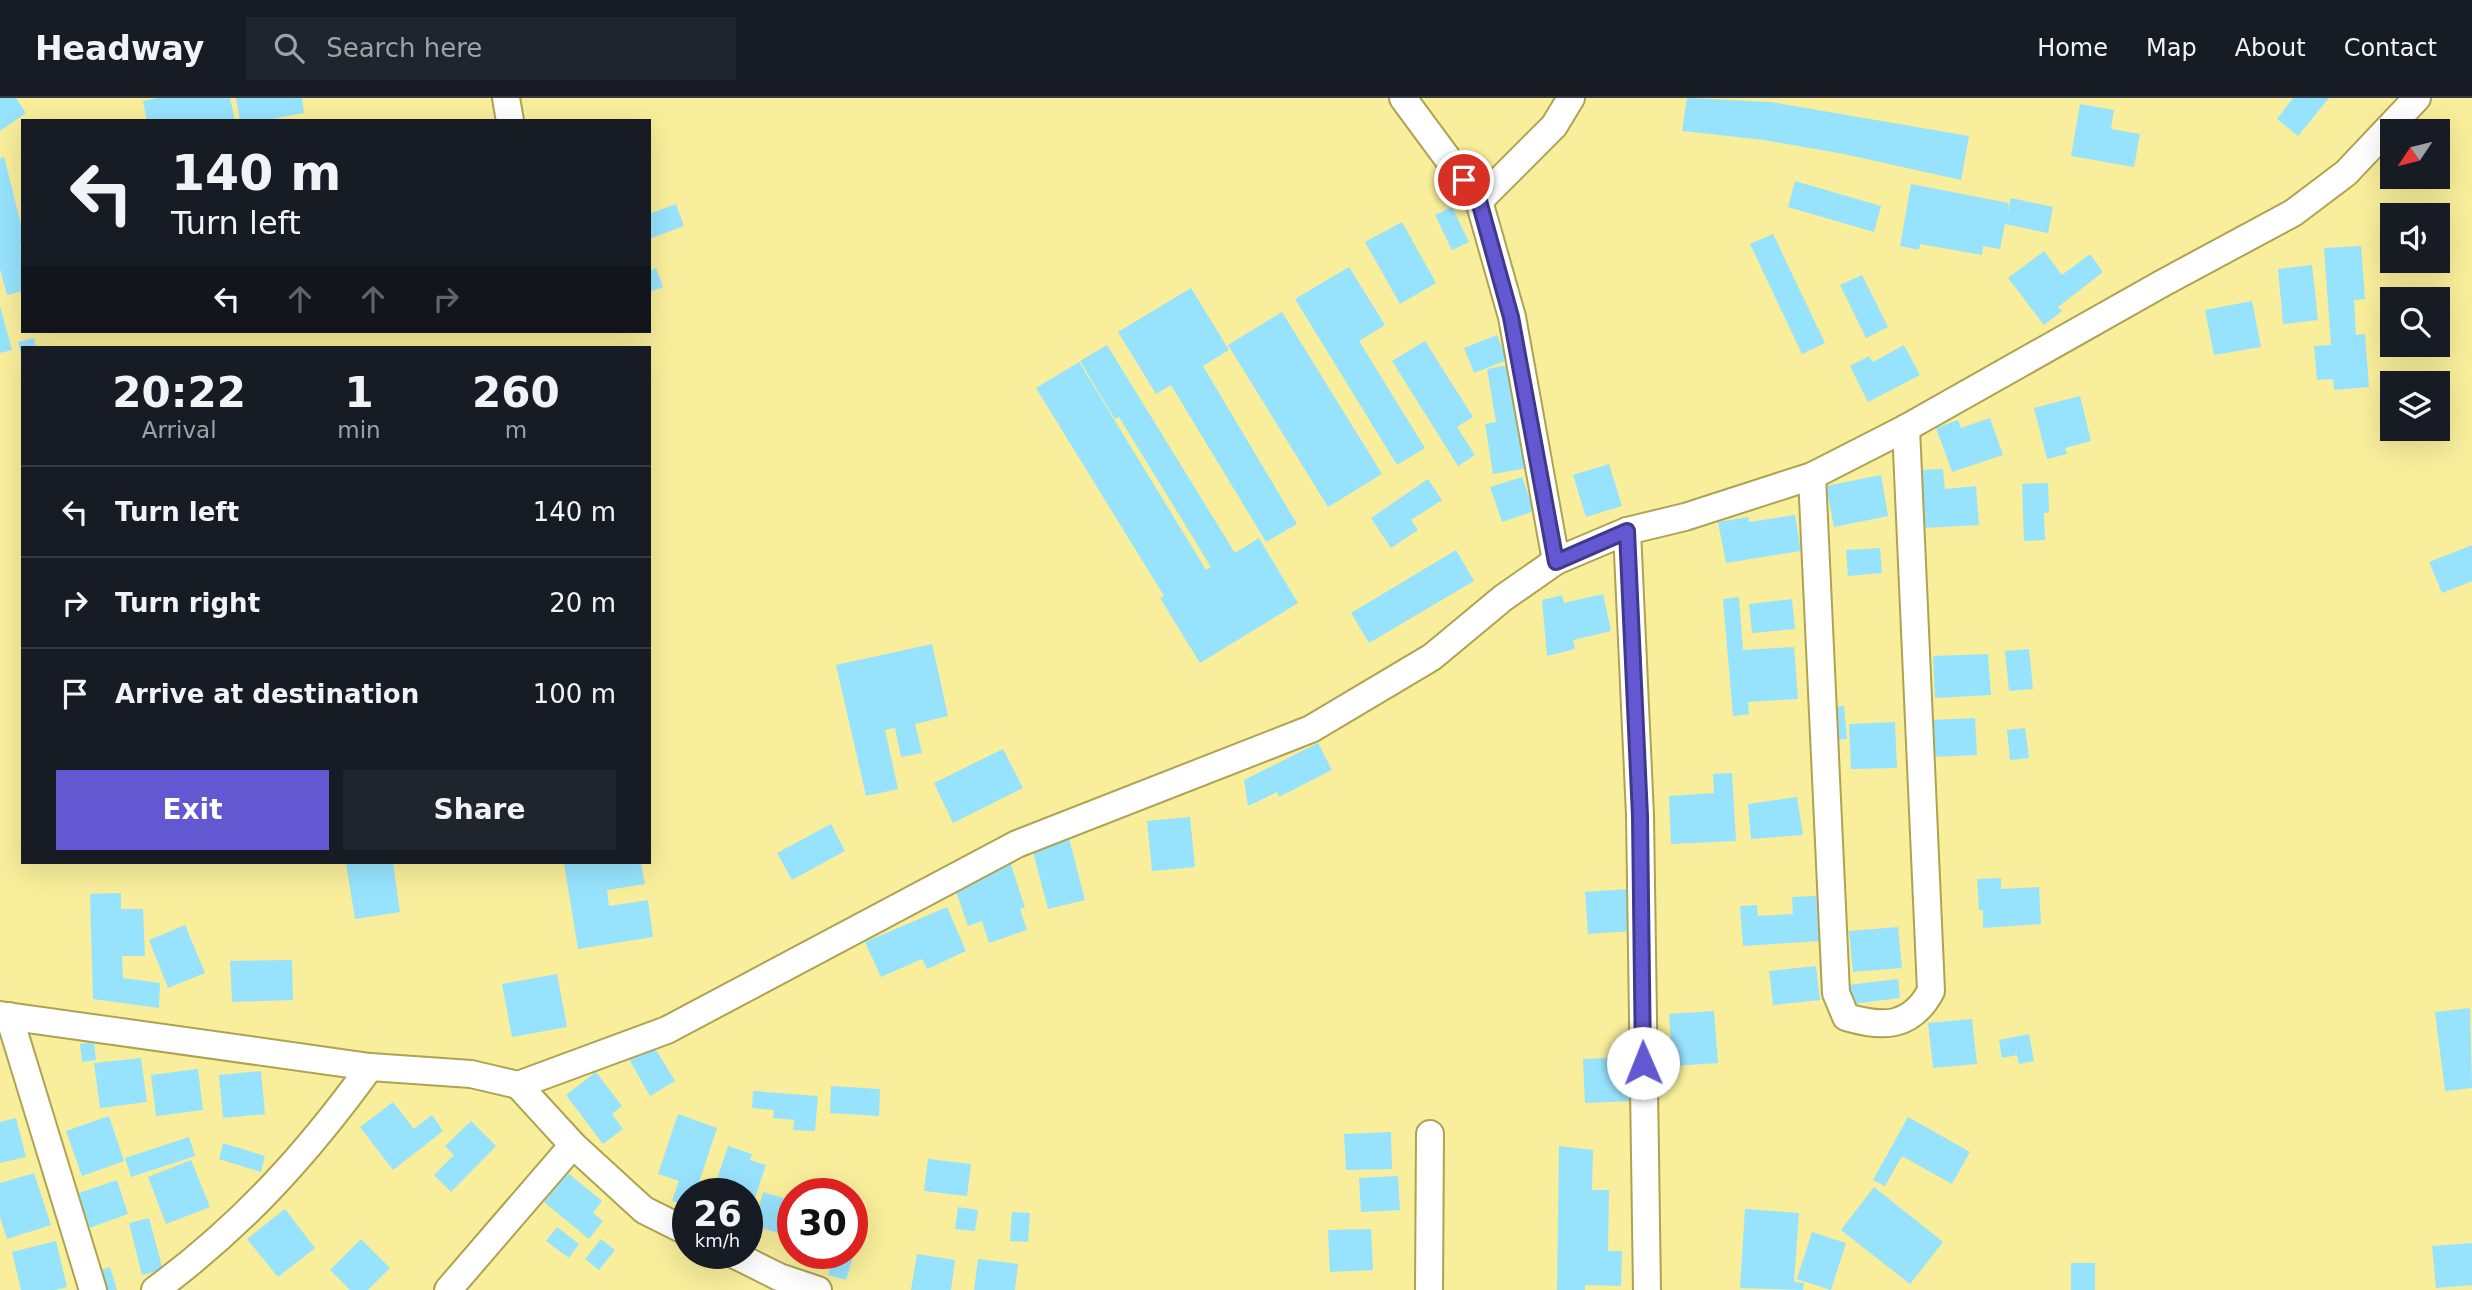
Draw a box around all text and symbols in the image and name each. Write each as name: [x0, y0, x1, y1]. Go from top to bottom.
search box: [246, 17, 736, 80]
text: Headway: [35, 29, 204, 68]
icon: search: [270, 29, 308, 67]
text: Search here: [326, 33, 482, 63]
text: Home: [2037, 34, 2108, 62]
text: Map: [2146, 34, 2197, 62]
text: About: [2235, 34, 2306, 62]
text: Contact: [2344, 34, 2437, 62]
north arrow: [2380, 119, 2450, 189]
map controls: [2380, 119, 2450, 441]
text: 140 m: [171, 145, 341, 202]
icon: left: [56, 147, 147, 238]
pin: [1434, 150, 1494, 210]
icon: arrive: [1445, 161, 1483, 199]
button: sound: [2380, 203, 2450, 273]
text: Turn left: [171, 204, 301, 242]
icon: left: [208, 280, 246, 318]
icon: ahead: [281, 280, 319, 318]
icon: ahead: [354, 280, 392, 318]
icon: right: [427, 280, 465, 318]
button: search: [2380, 287, 2450, 357]
text: 20:22: [112, 368, 246, 417]
text: 1: [344, 368, 374, 417]
text: 260: [472, 368, 560, 417]
button: layers: [2380, 371, 2450, 441]
text: Arrival: [142, 417, 217, 443]
text: min: [337, 417, 381, 443]
text: m: [505, 417, 527, 443]
icon: left: [56, 493, 94, 531]
text: Turn left: [115, 497, 239, 527]
text: 140 m: [533, 497, 616, 527]
icon: right: [56, 584, 94, 622]
text: Turn right: [115, 588, 260, 618]
text: 20 m: [549, 588, 616, 618]
icon: arrive: [56, 675, 94, 713]
text: Arrive at destination: [115, 679, 419, 709]
text: 100 m: [533, 679, 616, 709]
button: Exit: [56, 770, 329, 850]
button: Share: [343, 770, 616, 850]
position arrow: [1606, 1026, 1680, 1100]
speed limit sign: 30: [777, 1178, 868, 1269]
text: 26: [693, 1194, 742, 1234]
text: km/h: [695, 1230, 740, 1251]

